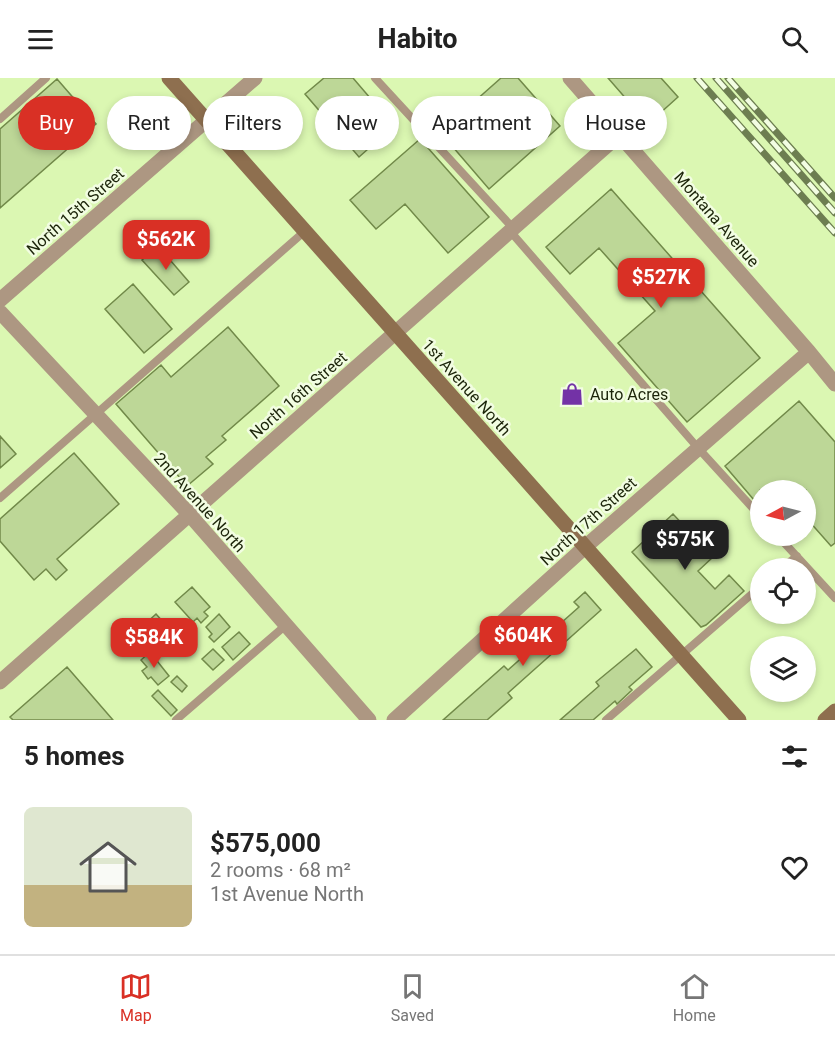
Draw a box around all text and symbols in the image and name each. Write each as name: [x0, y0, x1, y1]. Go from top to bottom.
icon: menu: [24, 23, 57, 56]
text: Habito: [378, 23, 457, 55]
icon: search: [778, 23, 811, 56]
chip: Buy: [18, 96, 95, 150]
chip: Rent: [107, 96, 191, 150]
chip: Filters: [203, 96, 303, 150]
chip: New: [315, 96, 399, 150]
chip: Apartment: [411, 96, 552, 150]
chip: House: [564, 96, 667, 150]
street label: North 15th Street: [23, 164, 128, 259]
street label: Montana Avenue: [670, 168, 763, 271]
pin: $562K: [124, 220, 208, 271]
text: $562K: [137, 227, 195, 251]
pin: $527K: [619, 258, 703, 309]
text: $527K: [632, 265, 690, 289]
street label: 1st Avenue North: [418, 335, 515, 439]
street label: North 16th Street: [246, 348, 351, 443]
shop icon: Auto Acres: [559, 381, 585, 407]
place label: Auto Acres: [590, 385, 668, 404]
street label: 2nd Avenue North: [150, 449, 249, 556]
street label: North 17th Street: [536, 473, 640, 569]
north arrow: [750, 480, 816, 546]
map controls: [750, 480, 816, 702]
pin: $575K: [643, 520, 727, 571]
text: $575K: [656, 527, 714, 551]
button: locate: [750, 558, 816, 624]
pin: $604K: [481, 616, 565, 667]
pin: $584K: [112, 618, 196, 669]
text: $604K: [494, 623, 552, 647]
text: $584K: [125, 625, 183, 649]
button: layers: [750, 636, 816, 702]
icon: filters: [778, 740, 811, 773]
text: 5 homes: [24, 741, 125, 771]
text: $575,000: [210, 828, 321, 858]
icon: home: [72, 831, 144, 903]
icon: heart: [778, 851, 811, 884]
text: 2 rooms · 68 m²: [210, 858, 351, 882]
text: 1st Avenue North: [210, 882, 364, 906]
tab: Map: [119, 970, 152, 1025]
tab: Saved: [391, 970, 434, 1025]
tab: Home: [673, 970, 716, 1025]

